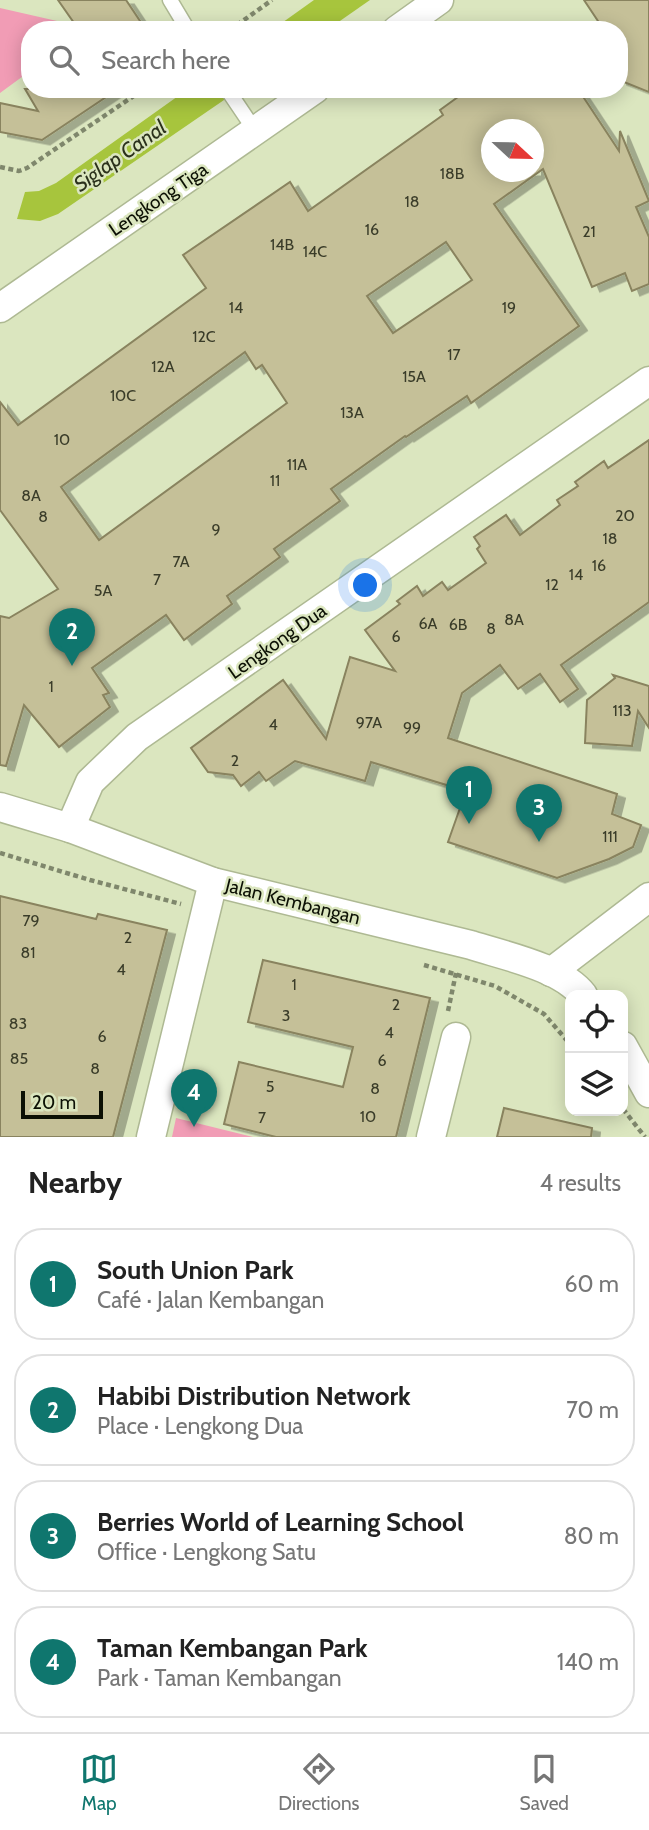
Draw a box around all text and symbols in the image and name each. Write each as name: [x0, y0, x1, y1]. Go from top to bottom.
search box: [21, 21, 628, 98]
icon: search: [45, 41, 83, 79]
text: Search here: [101, 44, 230, 76]
water label: Siglap Canal: [69, 115, 171, 197]
north arrow: [481, 119, 544, 182]
street label: Lengkong Tiga: [104, 158, 212, 241]
house number: 18B: [440, 164, 465, 183]
house number: 18: [405, 192, 419, 211]
house number: 16: [365, 220, 379, 239]
house number: 21: [582, 222, 596, 241]
house number: 14B: [270, 235, 294, 254]
house number: 14C: [303, 242, 327, 261]
house number: 14: [229, 298, 243, 317]
house number: 19: [502, 298, 516, 317]
house number: 12C: [192, 327, 216, 346]
house number: 17: [447, 345, 461, 364]
house number: 12A: [151, 357, 175, 376]
house number: 15A: [402, 367, 426, 386]
house number: 10C: [110, 386, 136, 405]
house number: 13A: [340, 403, 364, 422]
house number: 10: [54, 430, 70, 449]
house number: 11A: [287, 455, 307, 474]
house number: 11: [270, 471, 280, 490]
house number: 8A: [21, 486, 41, 505]
house number: 20: [615, 506, 635, 525]
house number: 8: [38, 507, 48, 526]
house number: 9: [211, 520, 221, 539]
house number: 18: [603, 529, 617, 548]
house number: 7A: [172, 552, 190, 571]
house number: 16: [592, 556, 606, 575]
house number: 14: [569, 565, 583, 584]
your location: [348, 568, 382, 602]
house number: 7: [153, 570, 161, 589]
house number: 12: [545, 575, 559, 594]
house number: 5A: [94, 581, 112, 600]
street label: Lengkong Dua: [224, 599, 331, 684]
pin: 2: [49, 608, 95, 666]
house number: 8A: [504, 610, 524, 629]
house number: 6A: [419, 614, 438, 633]
house number: 6B: [449, 615, 468, 634]
house number: 8: [486, 619, 496, 638]
house number: 6: [391, 627, 401, 646]
house number: 1: [48, 677, 54, 696]
house number: 113: [612, 701, 632, 720]
house number: 97A: [356, 713, 382, 732]
house number: 4: [268, 715, 278, 734]
house number: 99: [403, 718, 421, 737]
house number: 2: [231, 751, 239, 770]
pin: 1: [446, 766, 492, 824]
pin: 3: [516, 784, 562, 842]
house number: 111: [602, 827, 618, 846]
street label: Jalan Kembangan: [222, 873, 363, 929]
house number: 79: [22, 911, 40, 930]
house number: 2: [124, 928, 132, 947]
house number: 81: [21, 943, 35, 962]
house number: 4: [116, 960, 126, 979]
house number: 1: [291, 975, 297, 994]
map controls: [565, 990, 628, 1116]
button: locate: [565, 990, 628, 1053]
house number: 2: [392, 995, 400, 1014]
house number: 3: [282, 1006, 290, 1025]
house number: 83: [9, 1014, 27, 1033]
house number: 4: [384, 1023, 394, 1042]
house number: 6: [97, 1027, 107, 1046]
house number: 85: [10, 1049, 28, 1068]
house number: 6: [377, 1051, 387, 1070]
button: layers: [565, 1053, 628, 1116]
house number: 8: [90, 1059, 100, 1078]
pin: 4: [171, 1069, 217, 1127]
house number: 5: [266, 1077, 274, 1096]
house number: 8: [370, 1079, 380, 1098]
scale bar: [21, 1088, 103, 1120]
text: 20 m: [32, 1091, 76, 1114]
house number: 10: [360, 1107, 376, 1126]
house number: 7: [258, 1108, 266, 1127]
text: Nearby: [28, 1164, 122, 1201]
text: 4 results: [540, 1169, 621, 1197]
text: South Union Park: [97, 1254, 294, 1286]
text: 1: [49, 1270, 57, 1298]
text: 60 m: [565, 1270, 619, 1298]
text: Café · Jalan Kembangan: [97, 1286, 324, 1314]
text: Habibi Distribution Network: [97, 1380, 411, 1412]
text: 2: [47, 1396, 59, 1424]
text: 70 m: [566, 1396, 619, 1424]
text: Place · Lengkong Dua: [97, 1412, 303, 1440]
text: Berries World of Learning School: [97, 1506, 464, 1538]
text: 3: [47, 1522, 59, 1550]
text: 80 m: [564, 1522, 619, 1550]
text: Office · Lengkong Satu: [97, 1538, 316, 1566]
text: Taman Kembangan Park: [97, 1632, 368, 1664]
text: 4: [46, 1648, 60, 1676]
text: 140 m: [557, 1648, 619, 1676]
text: Park · Taman Kembangan: [97, 1664, 342, 1692]
tab: Map: [80, 1750, 118, 1815]
tab: Directions: [278, 1750, 359, 1815]
tab: Saved: [520, 1750, 569, 1815]

